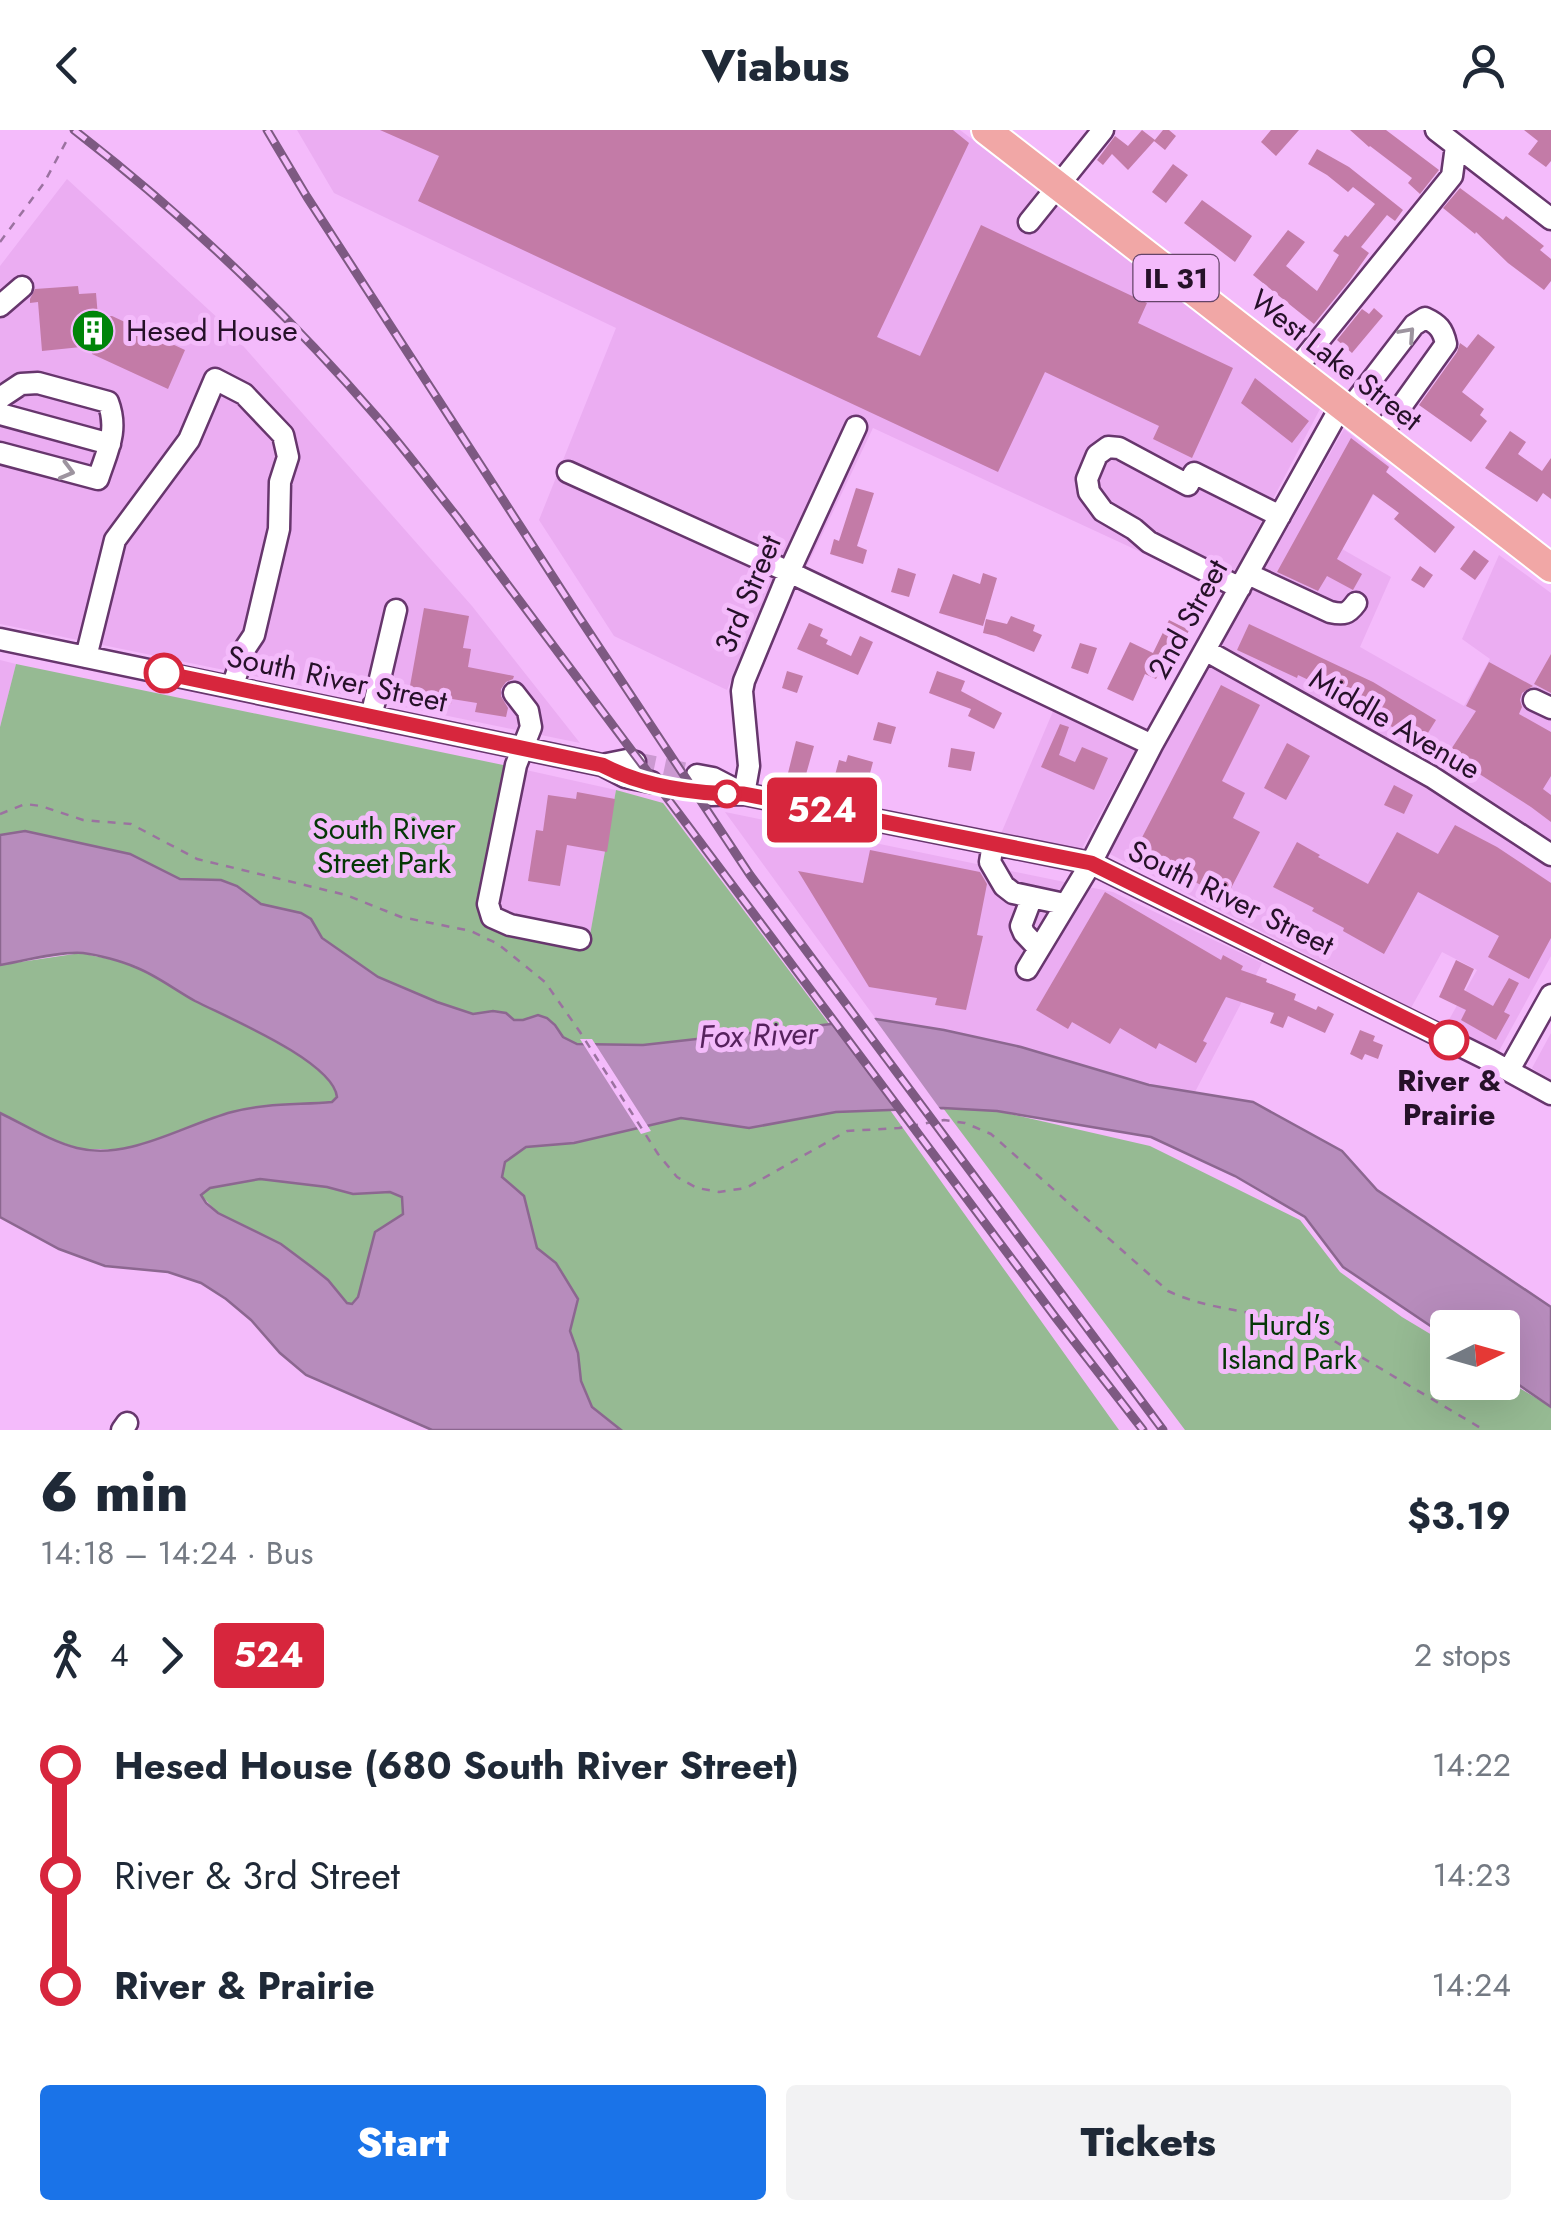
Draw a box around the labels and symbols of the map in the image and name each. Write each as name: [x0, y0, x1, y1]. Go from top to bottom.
road number: IL 31: [1134, 255, 1218, 301]
street label: West Lake Street: [1241, 279, 1432, 441]
building icon: Hesed House: [70, 308, 116, 354]
place label: Hesed House: [126, 309, 298, 352]
one-way arrow: [1396, 328, 1414, 346]
one-way arrow: [57, 459, 75, 480]
street label: 3rd Street: [703, 527, 792, 659]
street label: 2nd Street: [1137, 551, 1238, 686]
street label: South River Street: [223, 634, 452, 723]
unlabelled marker: [145, 654, 183, 692]
street label: Middle Avenue: [1302, 657, 1489, 790]
line badge: 524: [764, 778, 880, 842]
unlabelled marker: [714, 781, 740, 807]
park label: South River Street Park: [312, 807, 457, 884]
street label: South River Street: [1121, 829, 1342, 966]
water label: Fox River: [698, 1010, 821, 1060]
marker: River & Prairie: [1430, 1021, 1468, 1059]
place label: River & Prairie: [1397, 1059, 1501, 1136]
park label: Hurd's Island Park: [1221, 1303, 1358, 1380]
north arrow: [1430, 1310, 1520, 1400]

